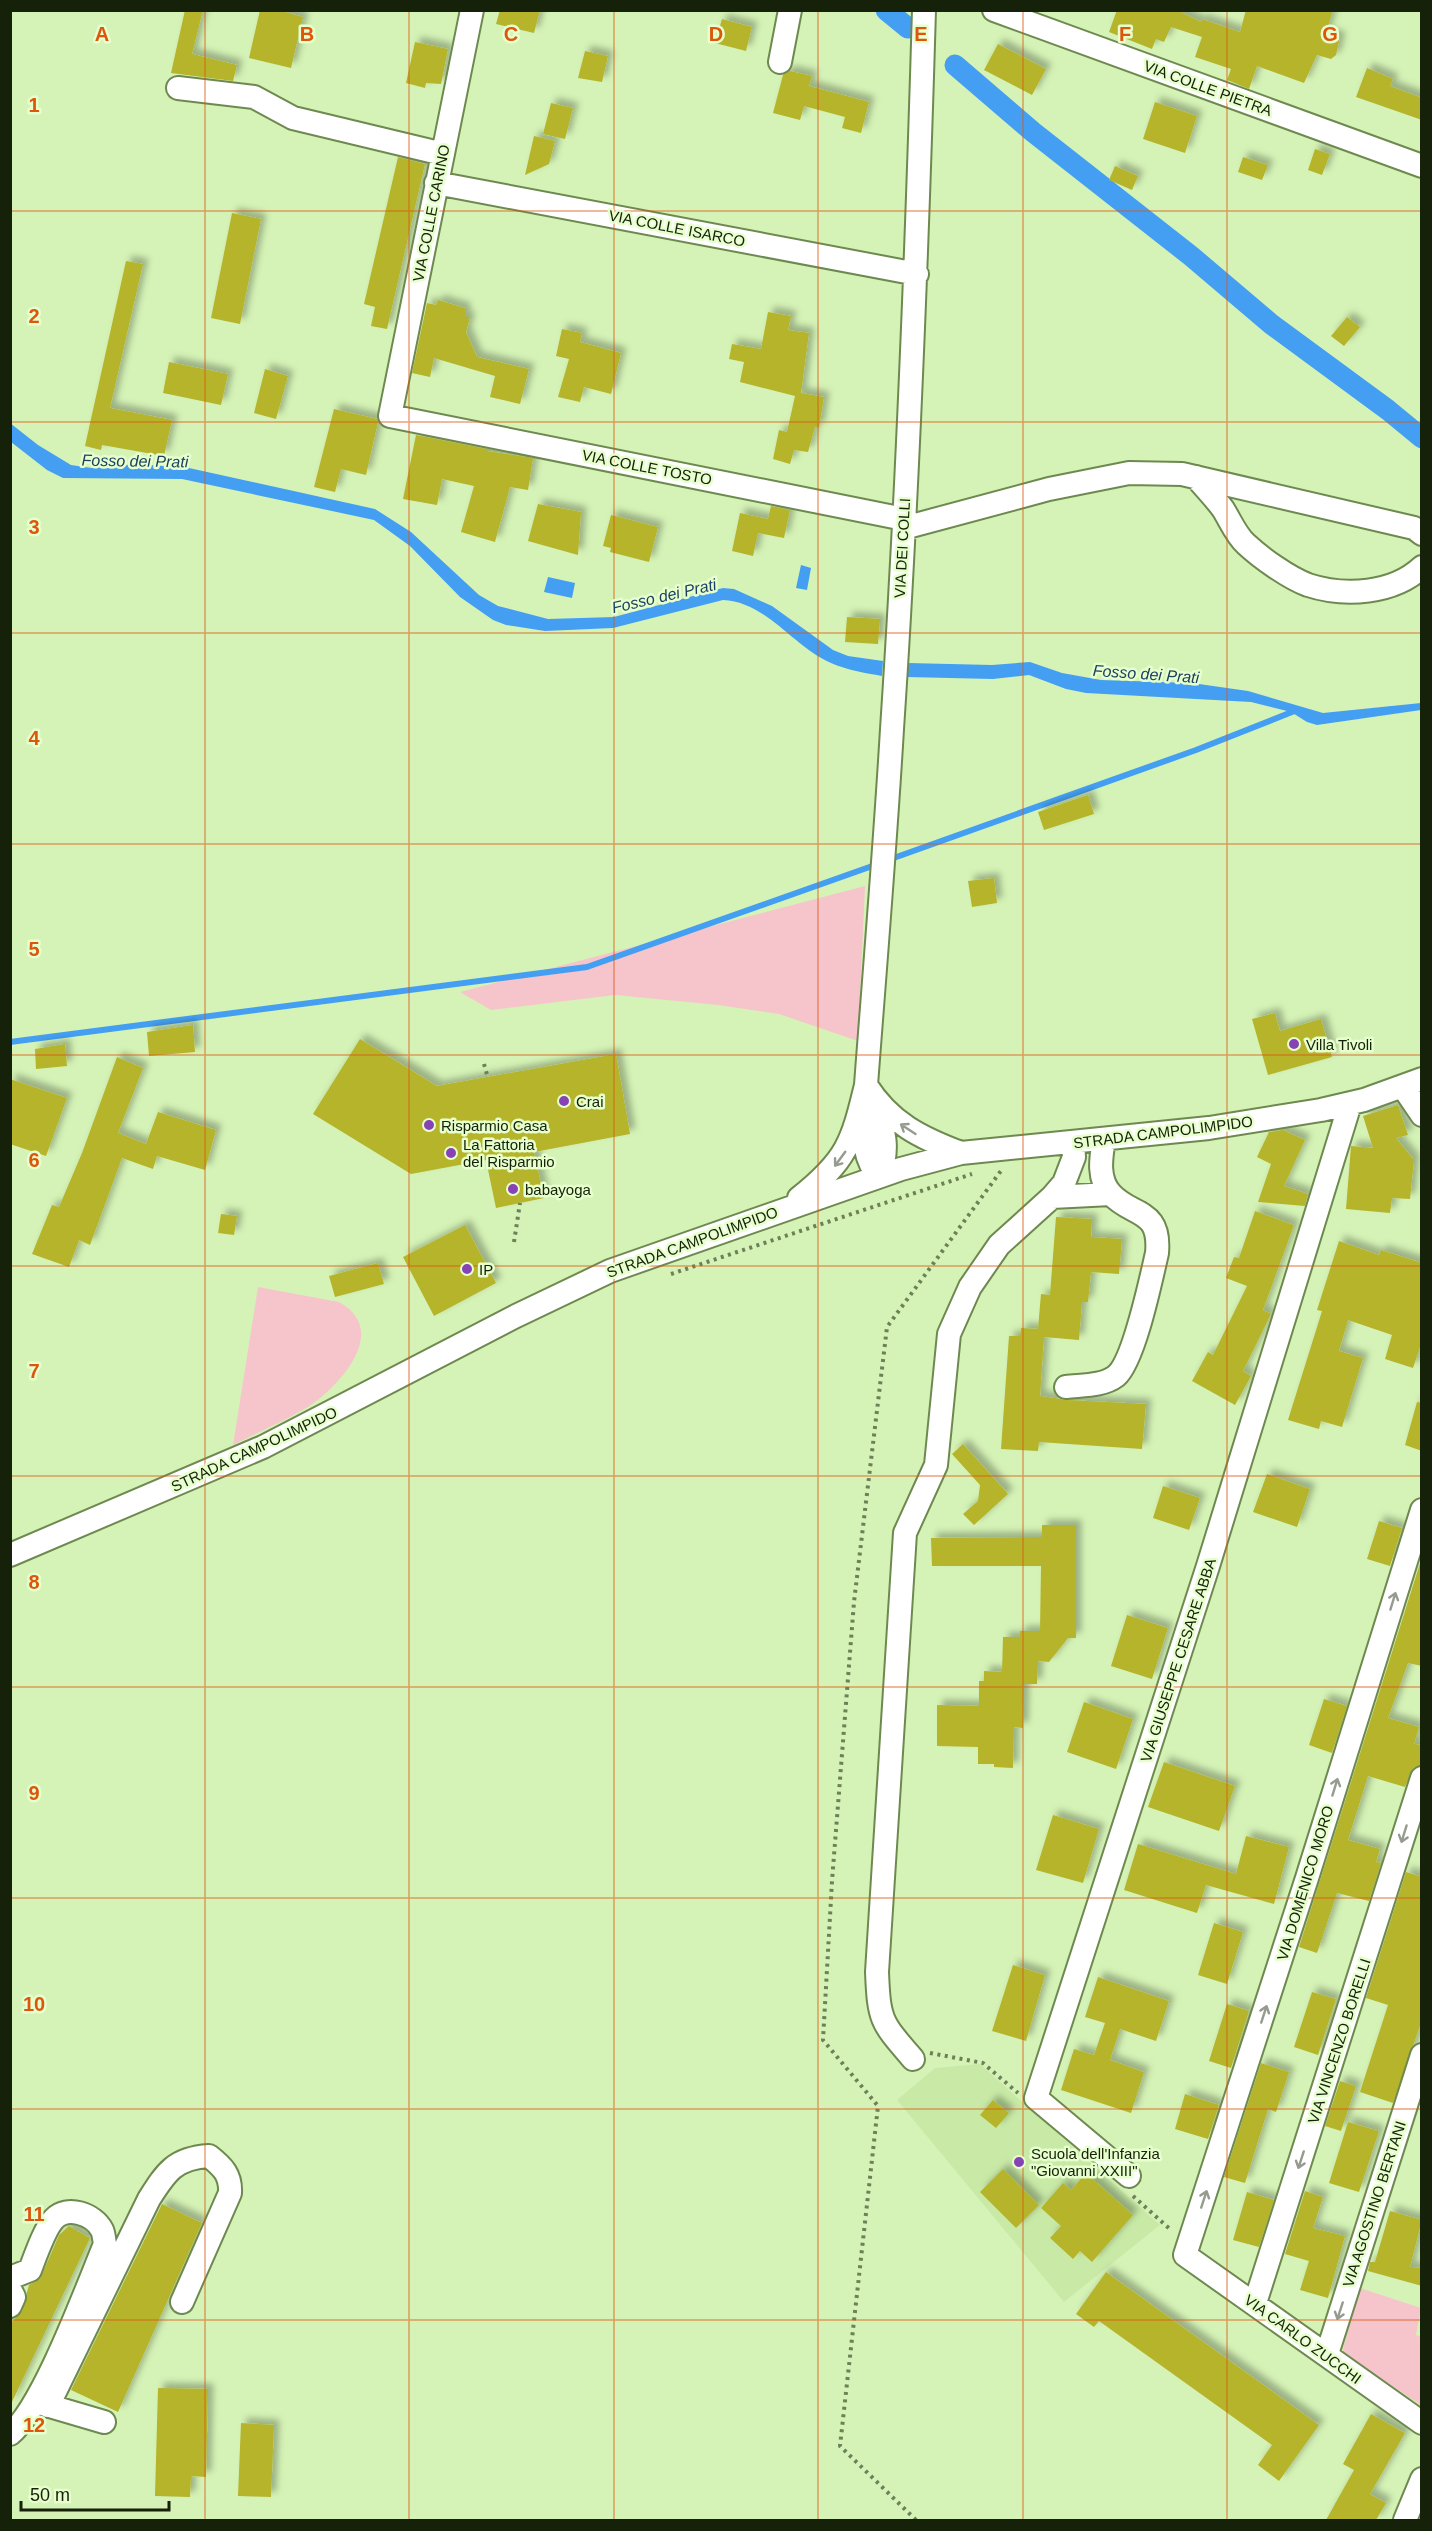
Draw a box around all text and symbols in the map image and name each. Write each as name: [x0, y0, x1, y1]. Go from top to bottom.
text: A: [95, 23, 109, 45]
text: B: [300, 23, 314, 45]
text: C: [504, 23, 518, 45]
text: D: [709, 23, 723, 45]
text: E: [914, 23, 928, 45]
text: F: [1119, 23, 1131, 45]
text: G: [1322, 23, 1338, 45]
street label: VIA COLLE PIETRA: [1142, 57, 1274, 119]
text: 1: [28, 94, 40, 116]
street label: VIA COLLE CARINO: [409, 143, 453, 283]
street label: VIA COLLE ISARCO: [607, 206, 747, 250]
text: 2: [28, 305, 40, 327]
street label: VIA COLLE TOSTO: [581, 446, 713, 488]
water label: Fosso dei Prati: [82, 452, 189, 470]
street label: VIA DEI COLLI: [891, 498, 913, 598]
text: 3: [28, 516, 40, 538]
water label: Fosso dei Prati: [610, 576, 718, 616]
water label: Fosso dei Prati: [1092, 662, 1200, 686]
text: 4: [28, 727, 40, 749]
text: 5: [28, 938, 40, 960]
place label: Villa Tivoli: [1306, 1036, 1372, 1053]
marker: Villa Tivoli: [1287, 1037, 1301, 1051]
place label: Crai: [576, 1093, 604, 1110]
marker: Crai: [557, 1094, 571, 1108]
street label: STRADA CAMPOLIMPIDO: [1072, 1113, 1254, 1151]
place label: Risparmio Casa: [441, 1117, 548, 1134]
marker: Risparmio Casa: [422, 1118, 436, 1132]
one-way arrow: [900, 1123, 917, 1135]
place label: La Fattoria del Risparmio: [463, 1136, 555, 1170]
marker: La Fattoria del Risparmio: [444, 1146, 458, 1160]
text: 6: [28, 1149, 40, 1171]
one-way arrow: [834, 1151, 846, 1167]
place label: babayoga: [525, 1181, 592, 1198]
marker: babayoga: [506, 1182, 520, 1196]
street label: STRADA CAMPOLIMPIDO: [604, 1203, 780, 1281]
place label: IP: [479, 1261, 493, 1278]
marker: IP: [460, 1262, 474, 1276]
text: 7: [28, 1360, 40, 1382]
street label: STRADA CAMPOLIMPIDO: [168, 1403, 340, 1495]
street label: VIA GIUSEPPE CESARE ABBA: [1137, 1556, 1219, 1764]
text: 8: [28, 1571, 40, 1593]
one-way arrow: [1388, 1592, 1399, 1611]
one-way arrow: [1330, 1778, 1341, 1797]
text: 9: [28, 1782, 40, 1804]
street label: VIA DOMENICO MORO: [1273, 1804, 1337, 1962]
one-way arrow: [1398, 1824, 1409, 1843]
street label: VIA VINCENZO BORELLI: [1304, 1956, 1374, 2126]
text: 10: [23, 1993, 45, 2015]
one-way arrow: [1259, 2005, 1270, 2024]
street label: VIA AGOSTINO BERTANI: [1339, 2119, 1409, 2289]
place label: Scuola dell'Infanzia "Giovanni XXIII": [1031, 2145, 1160, 2179]
one-way arrow: [1294, 2150, 1305, 2169]
marker: Scuola dell'Infanzia "Giovanni XXIII": [1012, 2155, 1026, 2169]
one-way arrow: [1199, 2190, 1210, 2209]
text: 11: [23, 2203, 45, 2225]
street label: VIA CARLO ZUCCHI: [1241, 2291, 1365, 2387]
one-way arrow: [1334, 2301, 1345, 2320]
text: 12: [23, 2414, 45, 2436]
scale bar: [21, 2474, 170, 2512]
text: 50 m: [30, 2485, 70, 2505]

